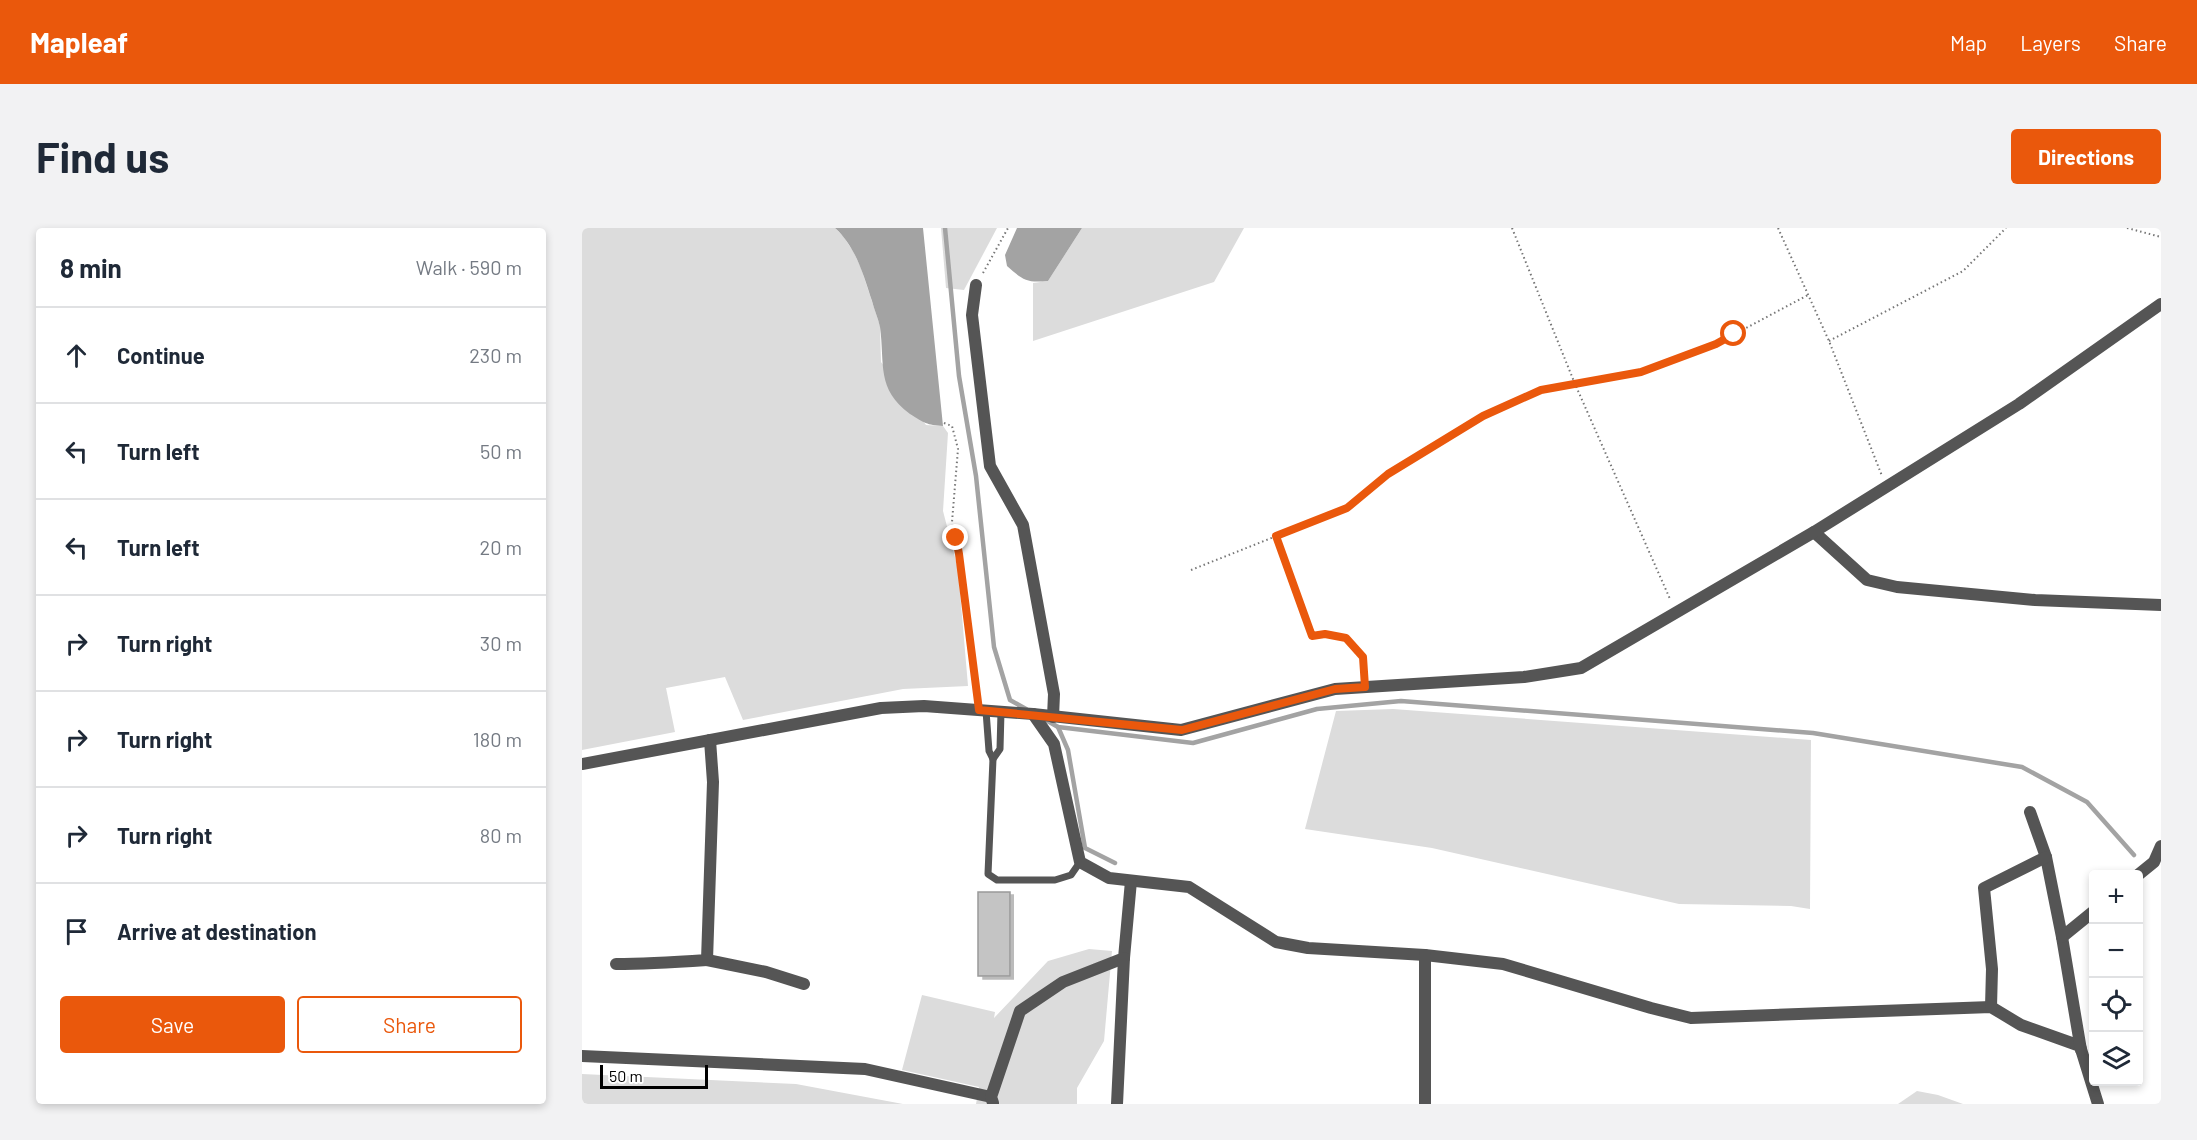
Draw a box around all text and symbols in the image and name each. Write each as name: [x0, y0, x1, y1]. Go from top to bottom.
text: Mapleaf: [30, 25, 128, 59]
text: Map: [1950, 30, 1987, 55]
text: Layers: [2020, 30, 2081, 55]
text: Share: [2114, 30, 2167, 55]
button: Directions: [2011, 129, 2161, 184]
text: Find us: [36, 131, 169, 181]
text: 8 min: [60, 252, 122, 283]
text: Walk · 590 m: [416, 255, 522, 279]
route start: [1720, 320, 1746, 346]
icon: ahead: [60, 339, 93, 372]
text: Continue: [117, 342, 205, 368]
text: 230 m: [469, 343, 522, 367]
icon: left: [60, 435, 93, 468]
text: Turn left: [117, 438, 200, 464]
text: 50 m: [480, 439, 522, 463]
route end: [942, 524, 968, 550]
icon: left: [60, 531, 93, 564]
text: Turn left: [117, 534, 200, 560]
text: 20 m: [479, 535, 522, 559]
icon: right: [60, 627, 93, 660]
text: Turn right: [117, 630, 212, 656]
text: 30 m: [480, 631, 522, 655]
icon: right: [60, 723, 93, 756]
text: Turn right: [117, 726, 212, 752]
text: 180 m: [473, 727, 522, 751]
icon: right: [60, 819, 93, 852]
text: Turn right: [117, 822, 212, 848]
text: 80 m: [480, 823, 522, 847]
map controls: [2089, 870, 2143, 1086]
button: +: [2089, 870, 2143, 924]
icon: arrive: [60, 915, 93, 948]
text: Arrive at destination: [117, 918, 316, 944]
button: −: [2089, 924, 2143, 978]
button: locate: [2089, 978, 2143, 1032]
button: Save: [60, 996, 285, 1053]
button: Share: [297, 996, 522, 1053]
button: layers: [2089, 1032, 2143, 1086]
scale bar: [600, 1062, 708, 1090]
text: 50 m: [609, 1066, 643, 1085]

